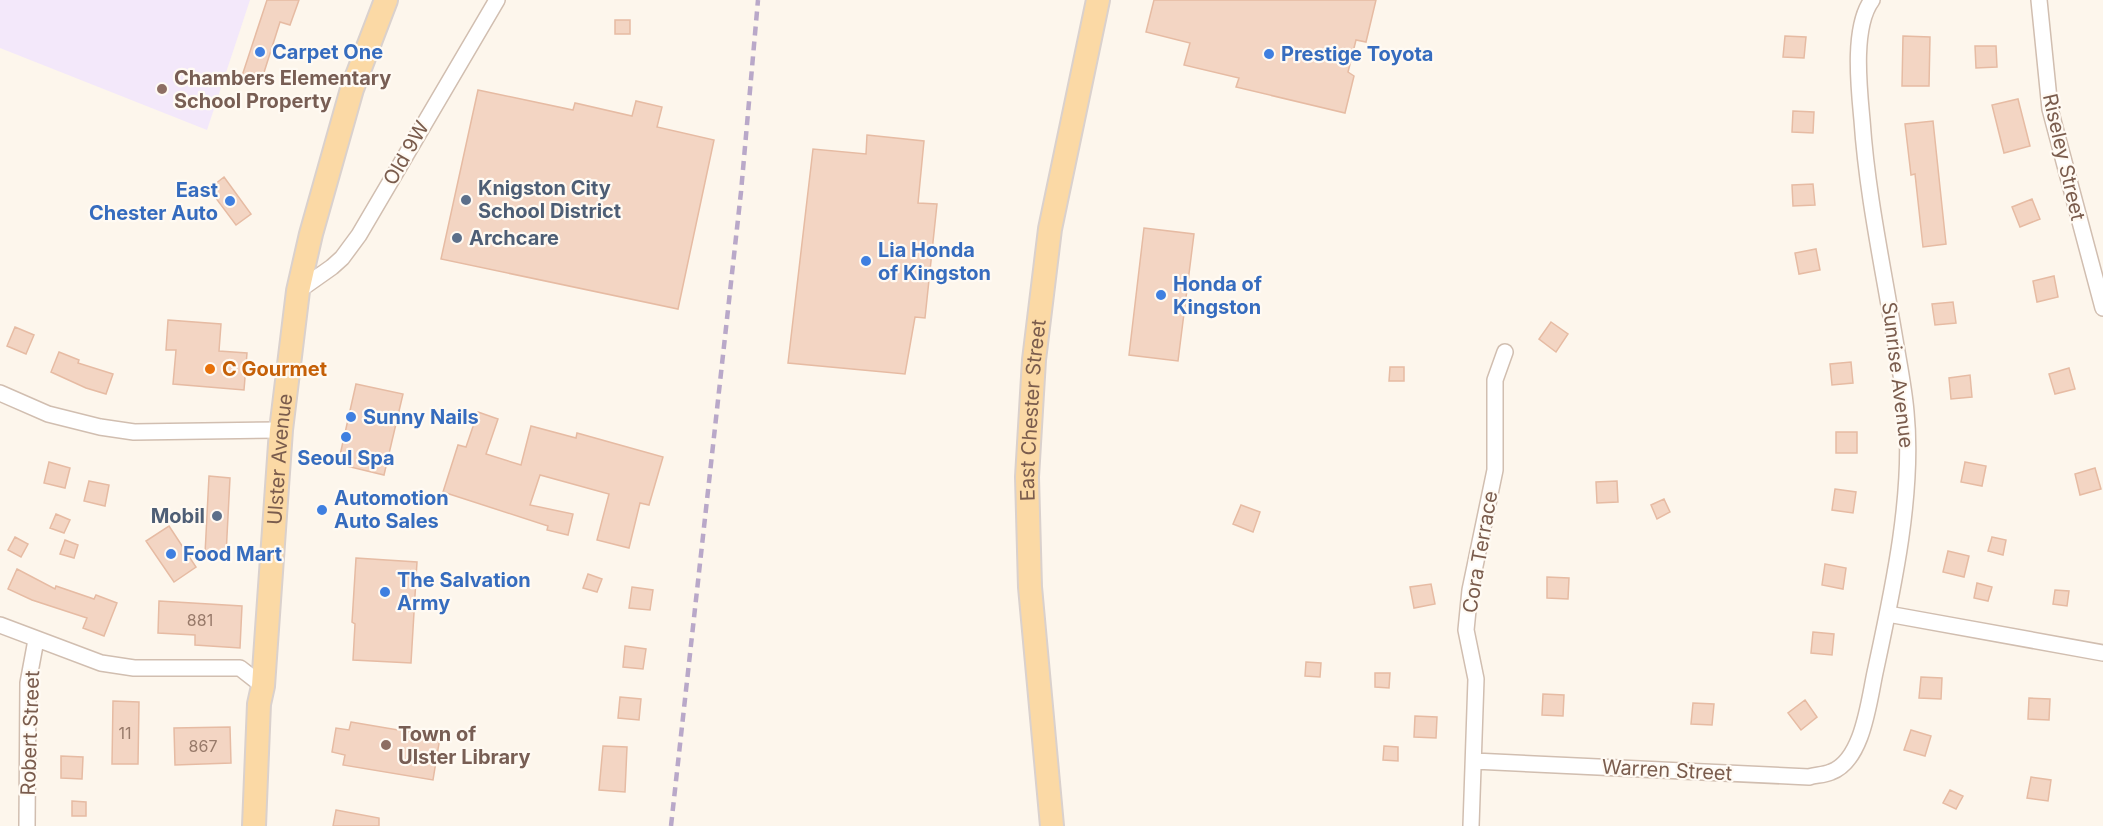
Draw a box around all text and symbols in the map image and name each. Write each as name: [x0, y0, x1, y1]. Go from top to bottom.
place label: Carpet One: [272, 40, 383, 64]
place label: Prestige Toyota: [1281, 42, 1433, 66]
marker: Carpet One: [253, 45, 267, 59]
marker: Prestige Toyota: [1262, 47, 1276, 61]
place label: Chambers Elementary School Property: [174, 66, 391, 113]
marker: Chambers Elementary School Property: [155, 82, 169, 96]
street label: Riseley Street: [2038, 91, 2090, 223]
street label: Old 9W: [378, 116, 434, 189]
place label: Knigston City School District: [478, 176, 621, 223]
place label: East Chester Auto: [89, 178, 218, 225]
marker: Knigston City School District: [459, 193, 473, 207]
marker: East Chester Auto: [223, 194, 237, 208]
place label: Archcare: [469, 226, 559, 250]
marker: Archcare: [450, 231, 464, 245]
place label: Lia Honda of Kingston: [878, 238, 991, 285]
marker: Lia Honda of Kingston: [859, 254, 873, 268]
place label: Honda of Kingston: [1173, 272, 1262, 319]
marker: Honda of Kingston: [1154, 288, 1168, 302]
street label: Sunrise Avenue: [1877, 300, 1919, 450]
street label: East Chester Street: [1015, 317, 1051, 502]
place label: C Gourmet: [222, 357, 327, 381]
marker: C Gourmet: [203, 362, 217, 376]
street label: Ulster Avenue: [262, 392, 297, 526]
place label: Sunny Nails: [363, 405, 479, 429]
marker: Sunny Nails: [344, 410, 358, 424]
marker: Seoul Spa: [339, 430, 353, 444]
place label: Seoul Spa: [297, 446, 395, 470]
place label: Automotion Auto Sales: [334, 486, 449, 533]
street label: Cora Terrace: [1457, 489, 1503, 615]
marker: Automotion Auto Sales: [315, 503, 329, 517]
place label: Mobil: [151, 504, 205, 528]
marker: Mobil: [210, 509, 224, 523]
place label: Food Mart: [183, 542, 282, 566]
marker: Food Mart: [164, 547, 178, 561]
place label: The Salvation Army: [397, 568, 531, 615]
marker: The Salvation Army: [378, 585, 392, 599]
house number: 881: [187, 610, 213, 630]
street label: Robert Street: [16, 670, 44, 796]
place label: Town of Ulster Library: [398, 722, 531, 769]
house number: 11: [118, 723, 132, 743]
house number: 867: [189, 736, 217, 756]
marker: Town of Ulster Library: [379, 738, 393, 752]
street label: Warren Street: [1601, 755, 1733, 785]

